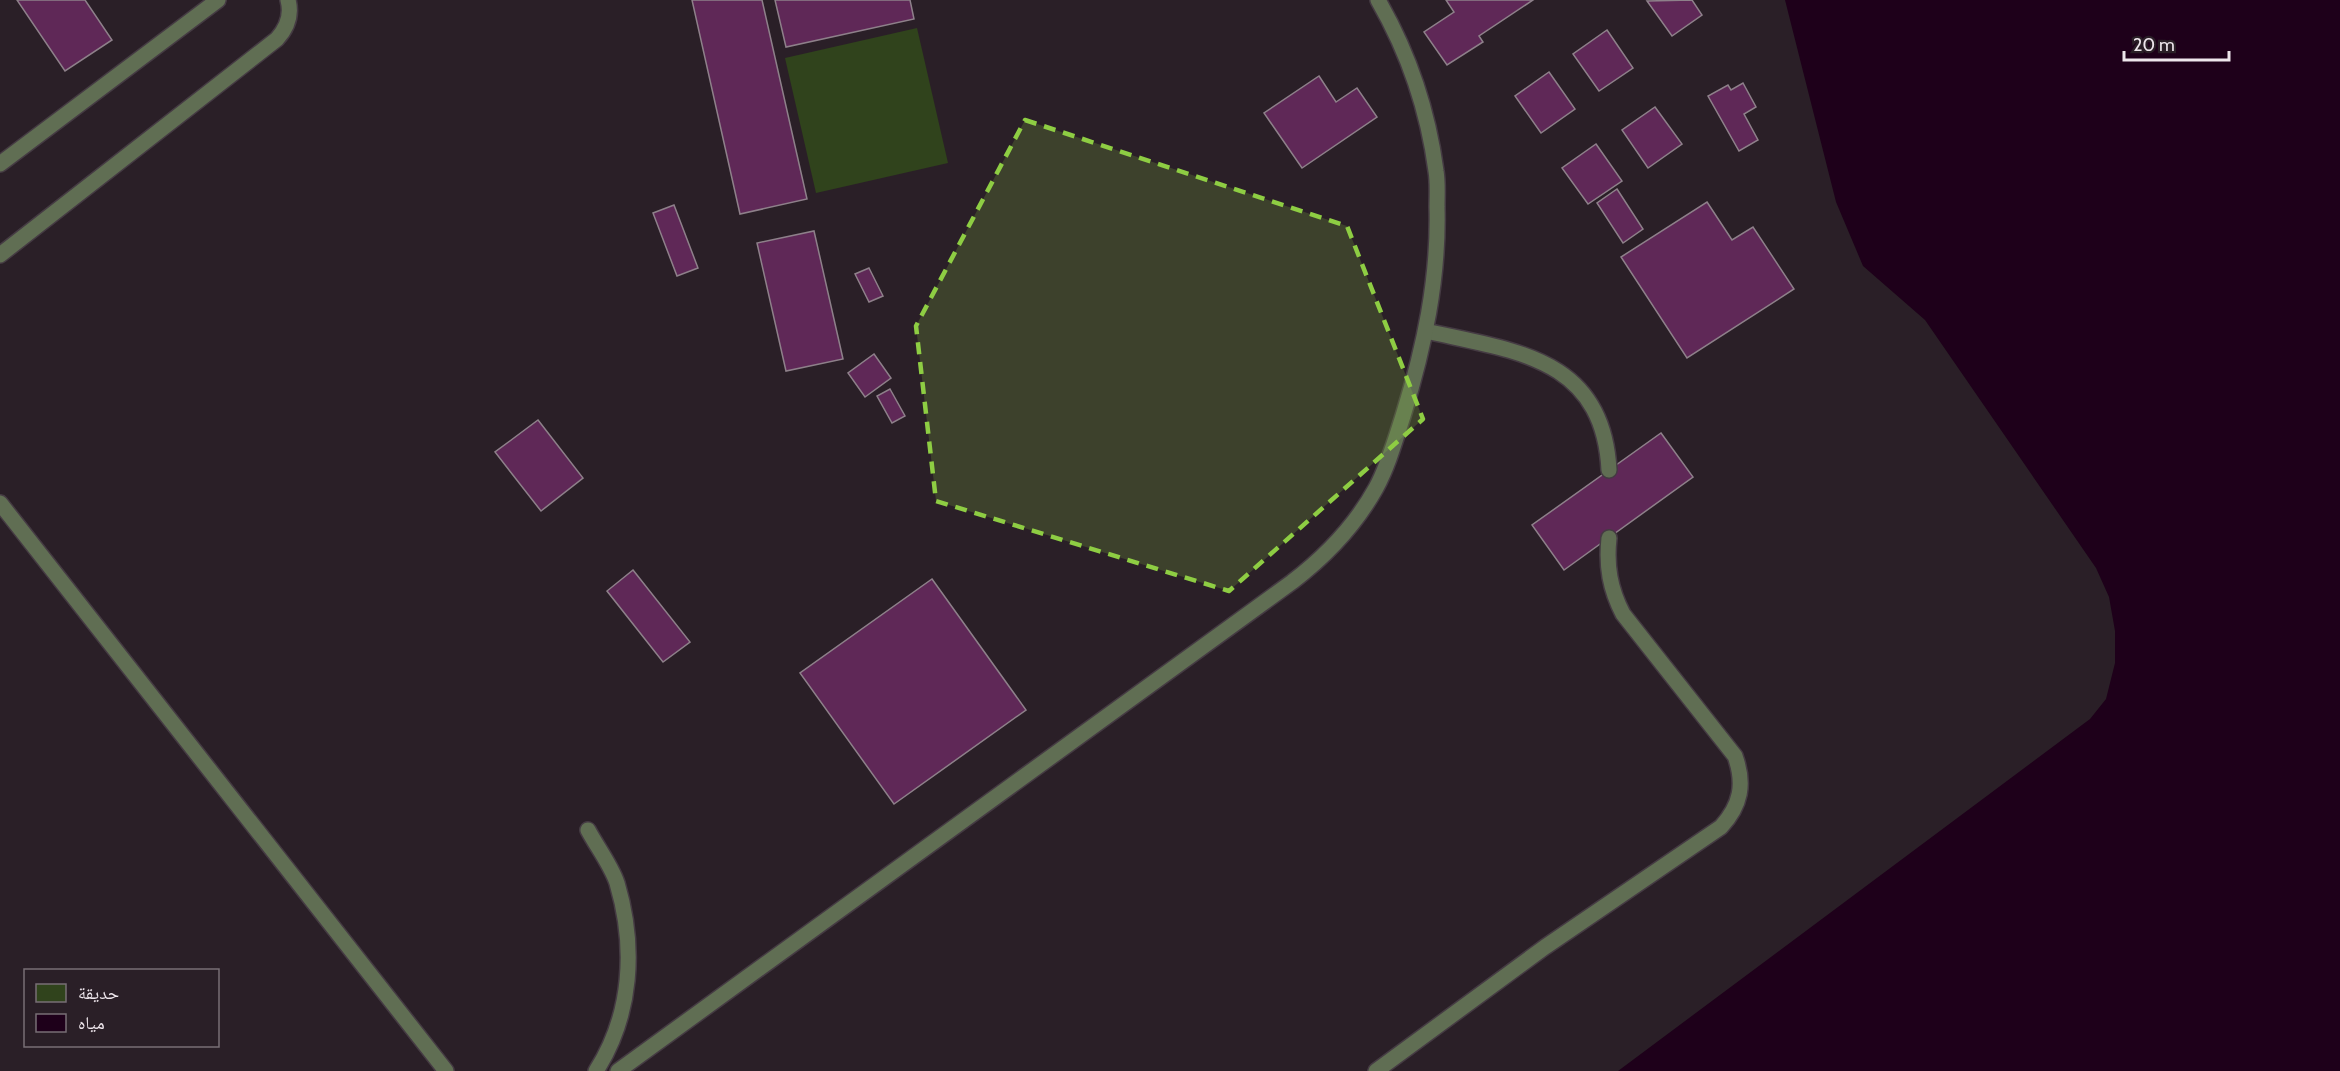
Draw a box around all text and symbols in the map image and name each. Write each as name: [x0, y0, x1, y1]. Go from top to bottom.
scale bar: [2124, 24, 2229, 62]
text: 20 m: [2133, 34, 2175, 56]
legend: [24, 969, 219, 1047]
text: حديقة: [78, 982, 119, 1004]
text: مياه: [78, 1012, 105, 1034]

